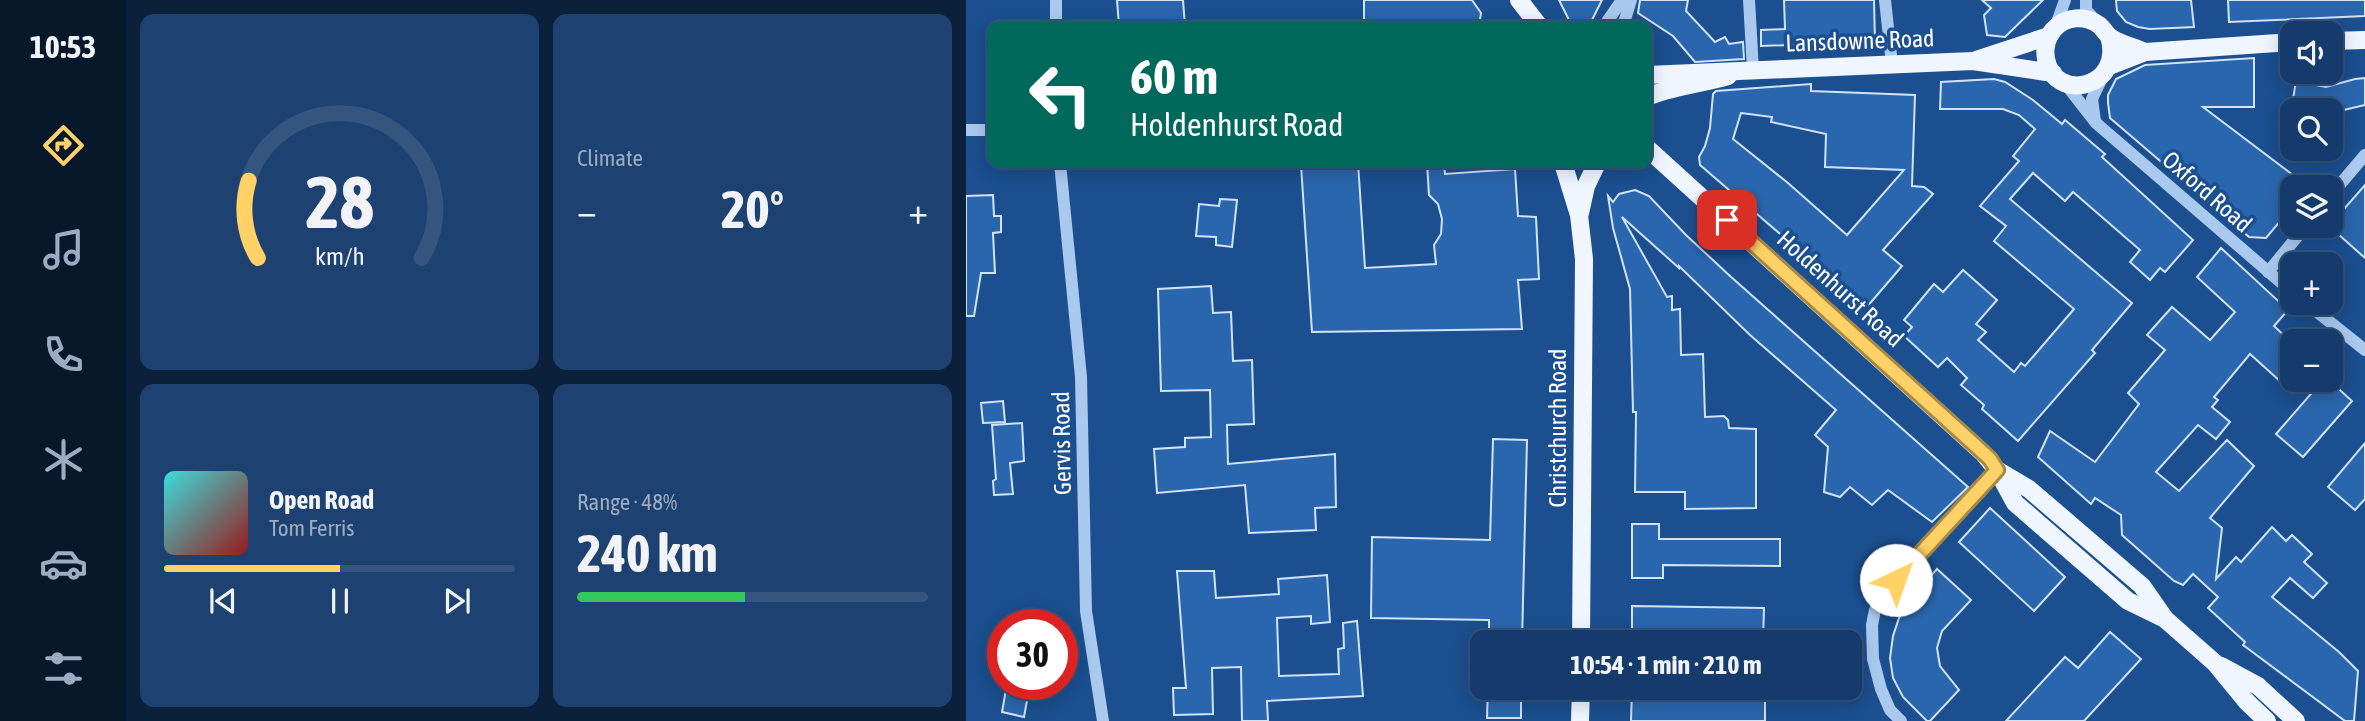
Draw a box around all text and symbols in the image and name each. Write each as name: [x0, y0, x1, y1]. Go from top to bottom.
map controls: [2280, 21, 2343, 392]
button: sound: [2280, 21, 2343, 84]
street label: Lansdowne Road: [1785, 24, 1935, 57]
text: 10:53: [30, 28, 96, 65]
text: 60 m: [1130, 48, 1218, 104]
icon: left: [1015, 49, 1106, 140]
button: search: [2280, 98, 2343, 161]
text: Holdenhurst Road: [1130, 106, 1343, 143]
icon: directions: [39, 121, 88, 170]
text: Climate: [577, 145, 643, 171]
street label: Oxford Road: [2157, 146, 2257, 238]
text: 28: [305, 160, 374, 243]
button: layers: [2280, 175, 2343, 238]
text: 20°: [721, 179, 784, 239]
text: −: [577, 189, 597, 232]
text: +: [908, 189, 928, 232]
pin: [1697, 190, 1757, 250]
icon: arrive: [1708, 201, 1746, 239]
icon: music: [39, 225, 88, 274]
street label: Holdenhurst Road: [1772, 225, 1909, 352]
text: km/h: [315, 242, 364, 270]
button: +: [2280, 252, 2343, 315]
button: −: [2280, 329, 2343, 392]
icon: phone: [39, 330, 88, 379]
street label: Christchurch Road: [1544, 349, 1571, 508]
street label: Gervis Road: [1047, 391, 1076, 495]
icon: climate: [39, 435, 88, 484]
text: Open Road: [269, 485, 374, 515]
text: Range · 48%: [577, 489, 677, 515]
text: Tom Ferris: [269, 515, 354, 541]
text: 240 km: [577, 523, 718, 583]
icon: car: [39, 539, 88, 588]
position arrow: [1859, 543, 1933, 617]
icon: previous: [204, 582, 242, 620]
icon: pause: [321, 582, 359, 620]
icon: next: [438, 582, 476, 620]
speed limit sign: 30: [987, 609, 1078, 700]
icon: filters: [39, 644, 88, 693]
text: 10:54 · 1 min · 210 m: [1570, 650, 1762, 680]

